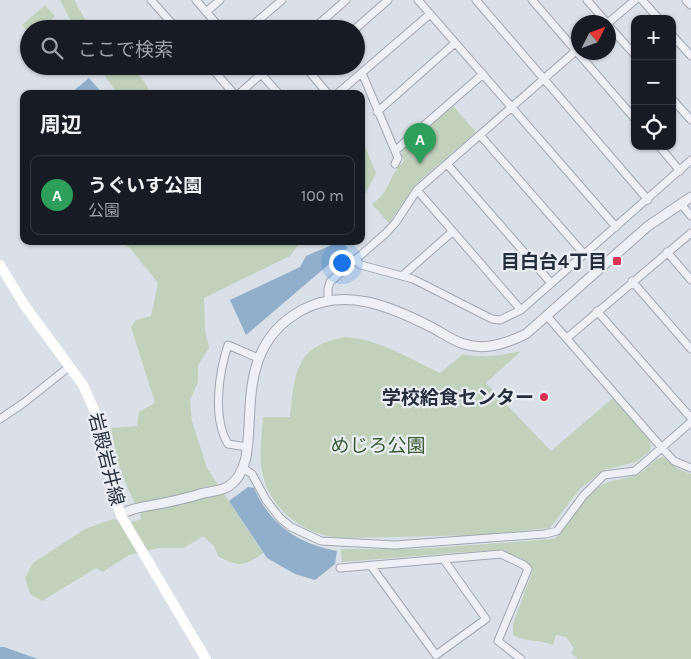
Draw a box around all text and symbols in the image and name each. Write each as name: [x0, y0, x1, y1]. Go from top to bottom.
north arrow: [571, 15, 616, 60]
map controls: [631, 15, 676, 150]
button: +: [631, 15, 676, 60]
search box: [20, 20, 365, 75]
icon: search: [38, 34, 66, 62]
text: ここで検索: [78, 39, 173, 61]
button: −: [631, 60, 676, 105]
button: locate: [631, 105, 676, 150]
text: 周辺: [40, 113, 82, 137]
pin: A: [404, 123, 436, 164]
text: うぐいす公園: [88, 175, 202, 197]
text: A: [52, 186, 62, 205]
text: 100 m: [301, 186, 344, 205]
text: 公園: [88, 201, 120, 220]
your location: [329, 250, 355, 276]
place label: 目白台4丁目: [501, 251, 607, 273]
marker: 目白台4丁目: [611, 255, 623, 267]
place label: 学校給食センター: [382, 387, 534, 409]
marker: 学校給食センター: [538, 391, 550, 403]
street label: 岩殿岩井線: [84, 410, 128, 508]
park label: めじろ公園: [330, 435, 426, 457]

